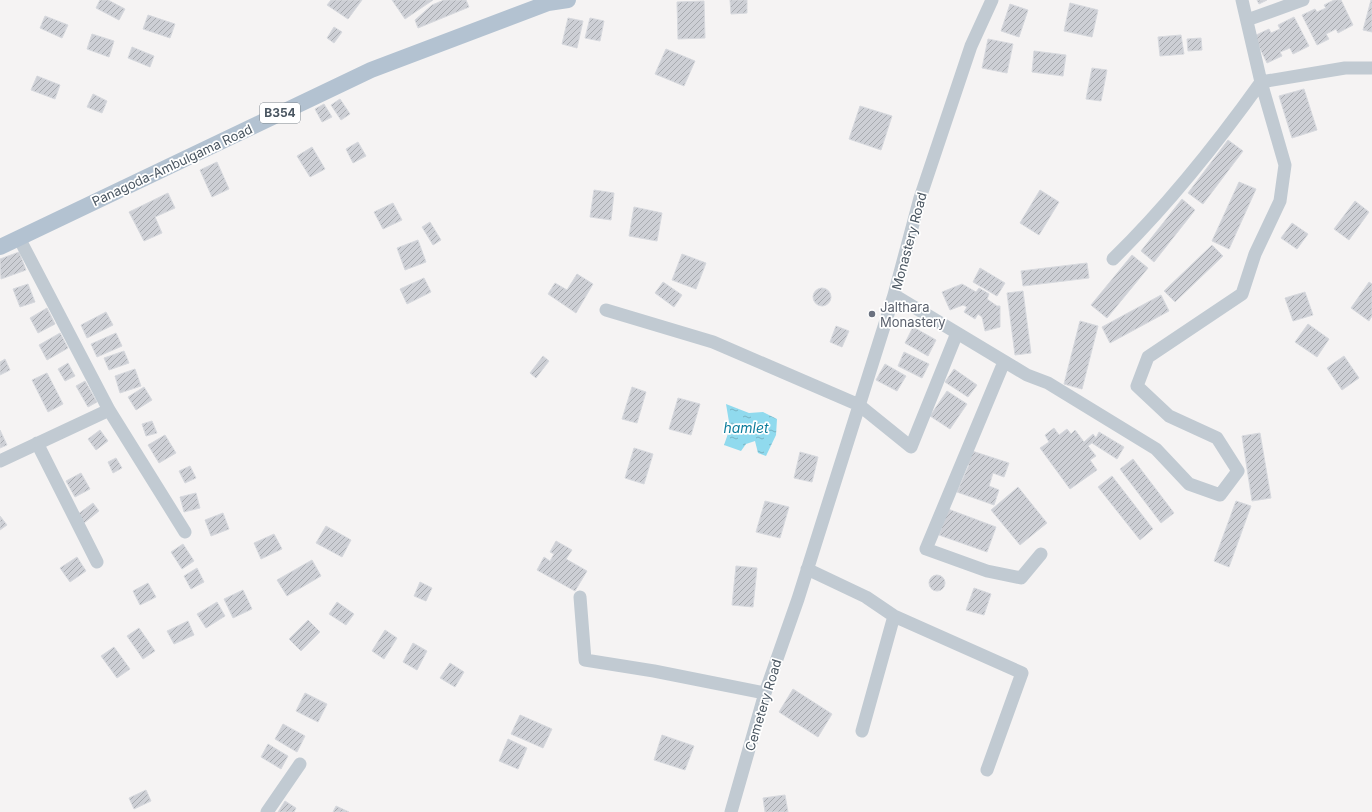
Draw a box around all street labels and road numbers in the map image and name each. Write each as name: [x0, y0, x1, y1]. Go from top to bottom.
road number: B354: [260, 103, 300, 123]
street label: Panagoda-Ambulgama Road: [89, 121, 255, 209]
street label: Monastery Road: [888, 190, 930, 292]
street label: Cemetery Road: [741, 657, 785, 753]

